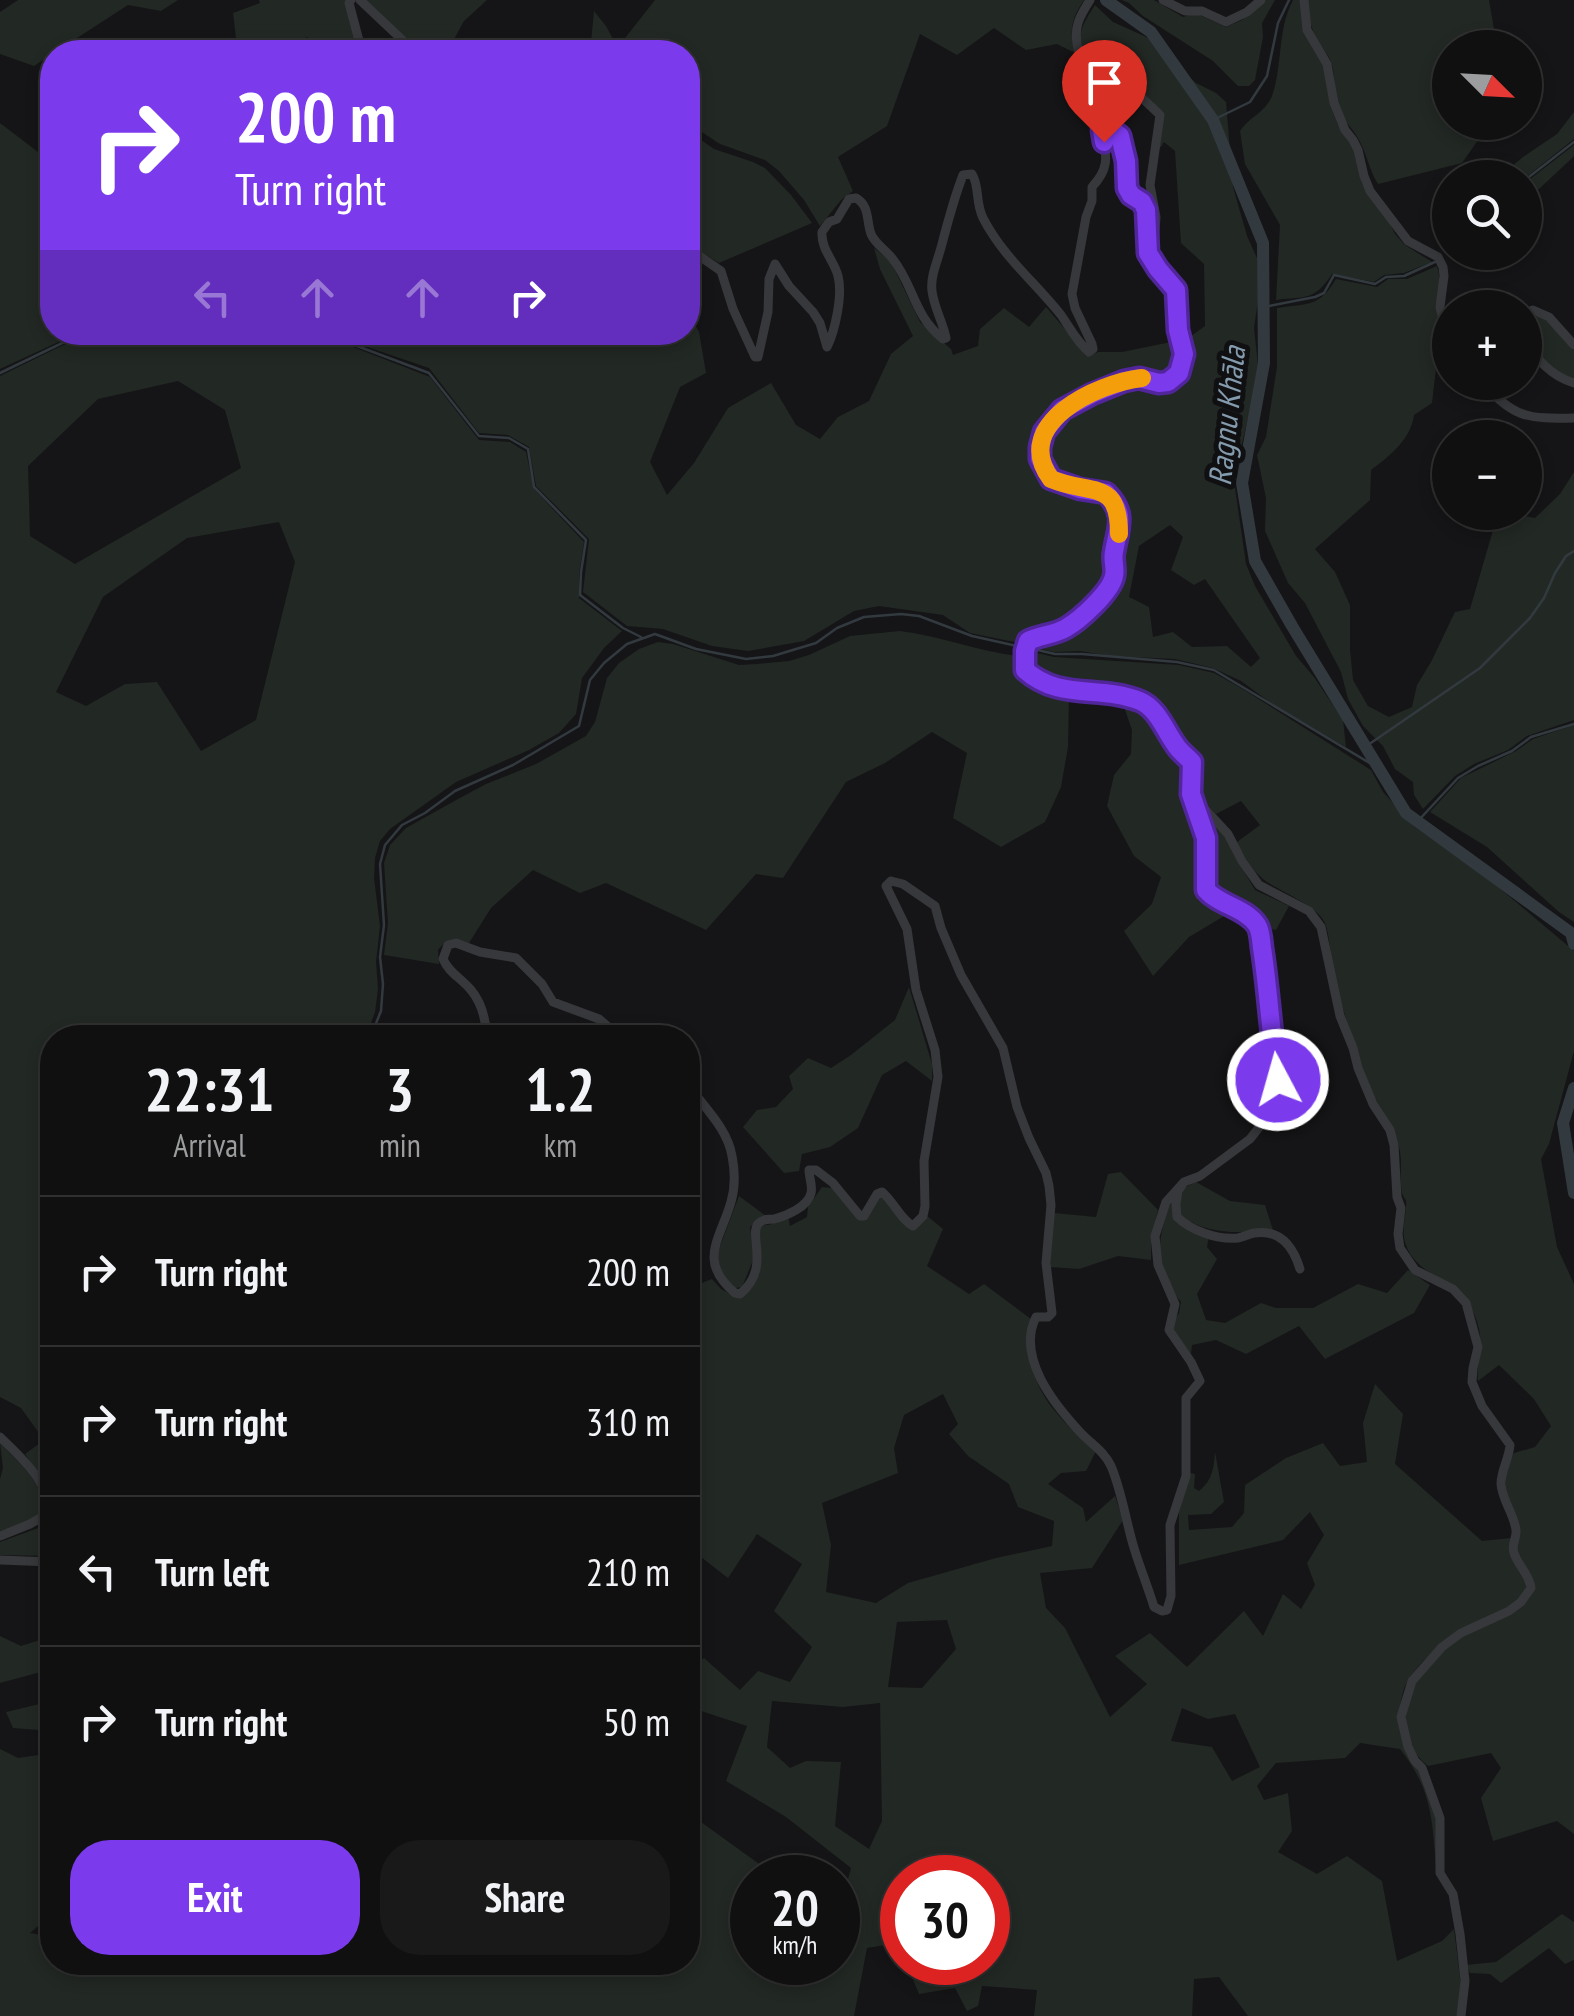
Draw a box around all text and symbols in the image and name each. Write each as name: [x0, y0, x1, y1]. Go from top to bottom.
north arrow: [1432, 30, 1542, 140]
map controls: [1432, 30, 1542, 530]
pin: [1062, 40, 1147, 143]
icon: arrive: [1077, 55, 1132, 110]
text: 200 m: [235, 71, 396, 161]
icon: right: [70, 80, 200, 210]
text: Turn right: [235, 159, 386, 217]
button: search: [1432, 160, 1542, 270]
icon: left: [185, 270, 240, 325]
icon: ahead: [290, 270, 345, 325]
icon: ahead: [395, 270, 450, 325]
icon: right: [500, 270, 555, 325]
button: +: [1432, 290, 1542, 400]
water label: Ragnu Khāla: [1198, 342, 1254, 488]
button: −: [1432, 420, 1542, 530]
position arrow: [1226, 1028, 1330, 1132]
text: 22:31: [145, 1050, 274, 1128]
text: 3: [385, 1050, 414, 1128]
text: 1.2: [525, 1050, 595, 1128]
text: Arrival: [173, 1124, 246, 1166]
text: min: [379, 1124, 421, 1166]
text: km: [544, 1124, 577, 1166]
icon: right: [70, 1244, 125, 1299]
text: Turn right: [155, 1247, 287, 1296]
text: 200 m: [586, 1247, 670, 1296]
icon: right: [70, 1394, 125, 1449]
text: Turn right: [155, 1397, 287, 1446]
text: 310 m: [586, 1397, 670, 1446]
icon: left: [70, 1544, 125, 1599]
text: Turn left: [155, 1547, 269, 1596]
text: 210 m: [586, 1547, 670, 1596]
icon: right: [70, 1694, 125, 1749]
text: Turn right: [155, 1697, 287, 1746]
text: 50 m: [603, 1697, 670, 1746]
button: Exit: [70, 1840, 360, 1955]
button: Share: [380, 1840, 670, 1955]
speed limit sign: 30: [880, 1855, 1010, 1985]
text: 20: [771, 1875, 819, 1940]
text: km/h: [773, 1929, 817, 1961]

